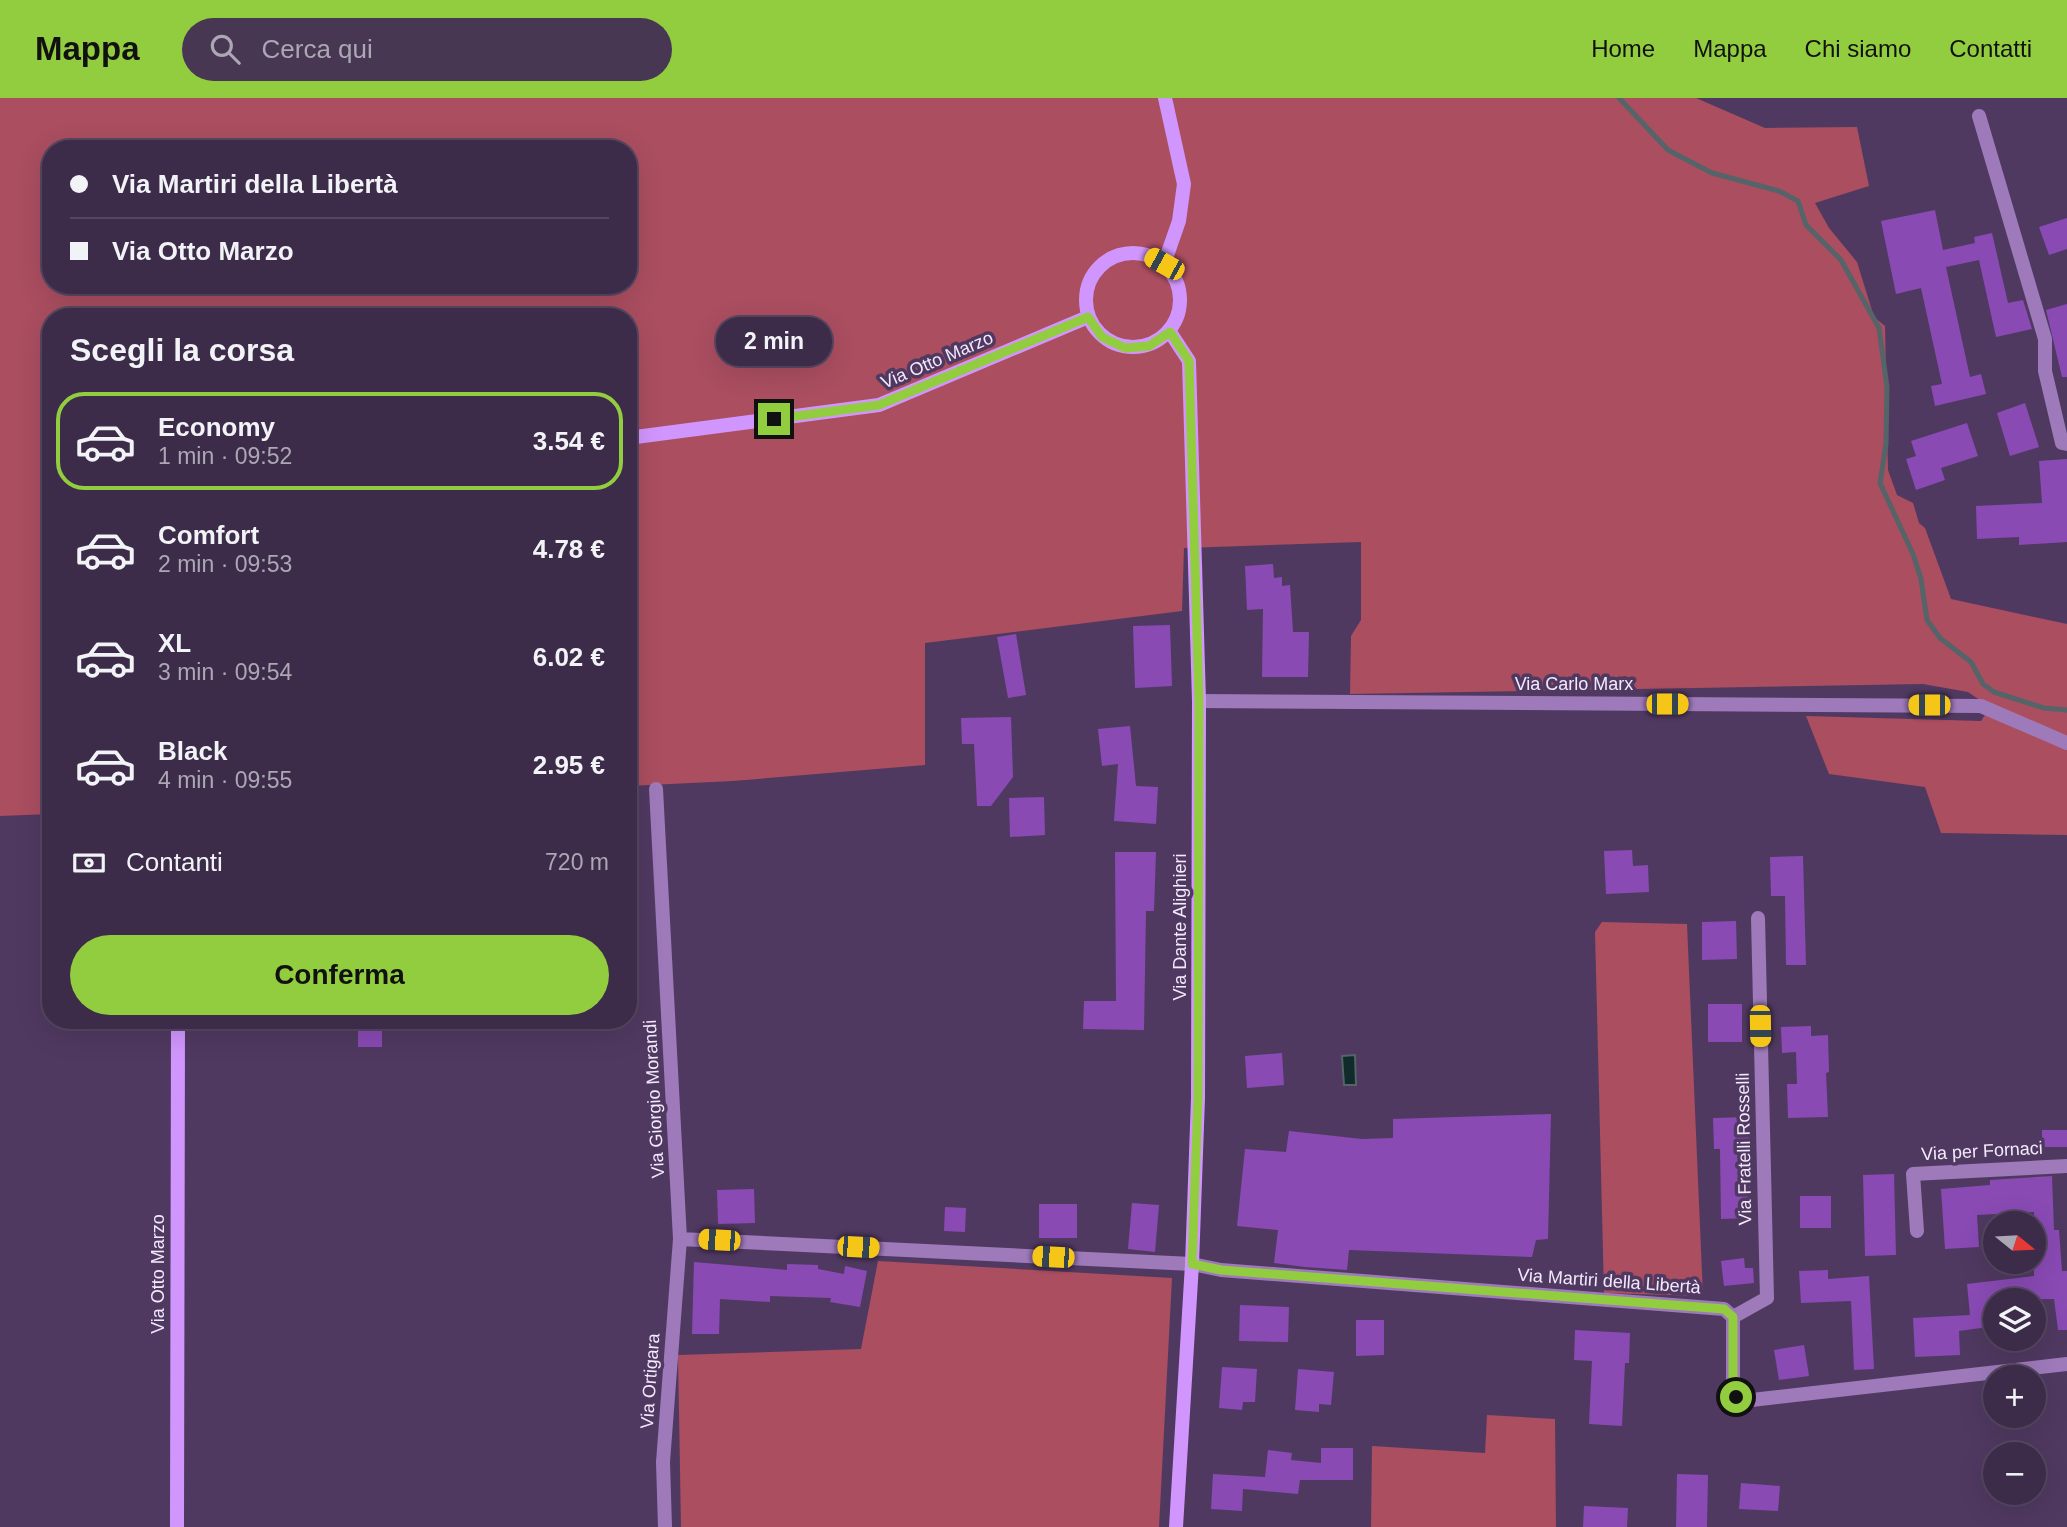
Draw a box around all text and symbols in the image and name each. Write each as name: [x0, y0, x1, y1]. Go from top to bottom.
search box: [182, 18, 672, 81]
text: Mappa: [35, 30, 140, 67]
icon: search: [206, 30, 244, 68]
text: Cerca qui: [262, 34, 373, 64]
text: Home: [1591, 35, 1655, 62]
text: Mappa: [1693, 35, 1767, 62]
text: Chi siamo: [1805, 35, 1911, 62]
text: Contatti: [1949, 35, 2032, 62]
text: Via Martiri della Libertà: [112, 169, 398, 199]
text: Via Otto Marzo: [112, 236, 294, 266]
car: [1141, 245, 1188, 283]
callout: 2 min: [716, 317, 832, 366]
street label: Via Otto Marzo: [878, 327, 996, 393]
text: 2 min: [744, 328, 804, 354]
text: Scegli la corsa: [70, 332, 294, 368]
route end: [758, 403, 790, 435]
icon: car: [74, 410, 137, 473]
text: Economy: [158, 412, 275, 442]
text: 3.54 €: [533, 426, 605, 456]
text: 1 min · 09:52: [158, 443, 292, 469]
icon: car: [74, 518, 137, 581]
text: Comfort: [158, 520, 259, 550]
text: 4.78 €: [533, 534, 605, 564]
text: 2 min · 09:53: [158, 551, 292, 577]
icon: car: [74, 626, 137, 689]
text: XL: [158, 628, 191, 658]
text: 6.02 €: [533, 642, 605, 672]
text: 3 min · 09:54: [158, 659, 292, 685]
street label: Via Carlo Marx: [1515, 674, 1633, 694]
car: [1647, 694, 1689, 715]
car: [1909, 695, 1951, 716]
icon: car: [74, 734, 137, 797]
text: Black: [158, 736, 227, 766]
text: 2.95 €: [533, 750, 605, 780]
text: 4 min · 09:55: [158, 767, 292, 793]
icon: cash: [70, 844, 108, 882]
text: Contanti: [126, 847, 223, 877]
text: 720 m: [545, 849, 609, 875]
street label: Via Dante Alighieri: [1170, 854, 1190, 1000]
button: Conferma: [70, 935, 609, 1015]
car: [1750, 1005, 1771, 1047]
street label: Via Giorgio Morandi: [640, 1019, 668, 1179]
street label: Via Fratelli Rosselli: [1733, 1072, 1755, 1226]
street label: Via per Fornaci: [1921, 1138, 2043, 1164]
north arrow: [1983, 1211, 2046, 1274]
map controls: [1983, 1211, 2046, 1505]
street label: Via Otto Marzo: [148, 1214, 168, 1334]
car: [698, 1228, 741, 1252]
car: [837, 1235, 880, 1259]
car: [1032, 1245, 1075, 1269]
street label: Via Martiri della Libertà: [1517, 1265, 1702, 1297]
button: layers: [1983, 1288, 2046, 1351]
street label: Via Ortigara: [637, 1332, 663, 1429]
button: +: [1983, 1365, 2046, 1428]
route start: [1720, 1381, 1752, 1413]
button: −: [1983, 1442, 2046, 1505]

